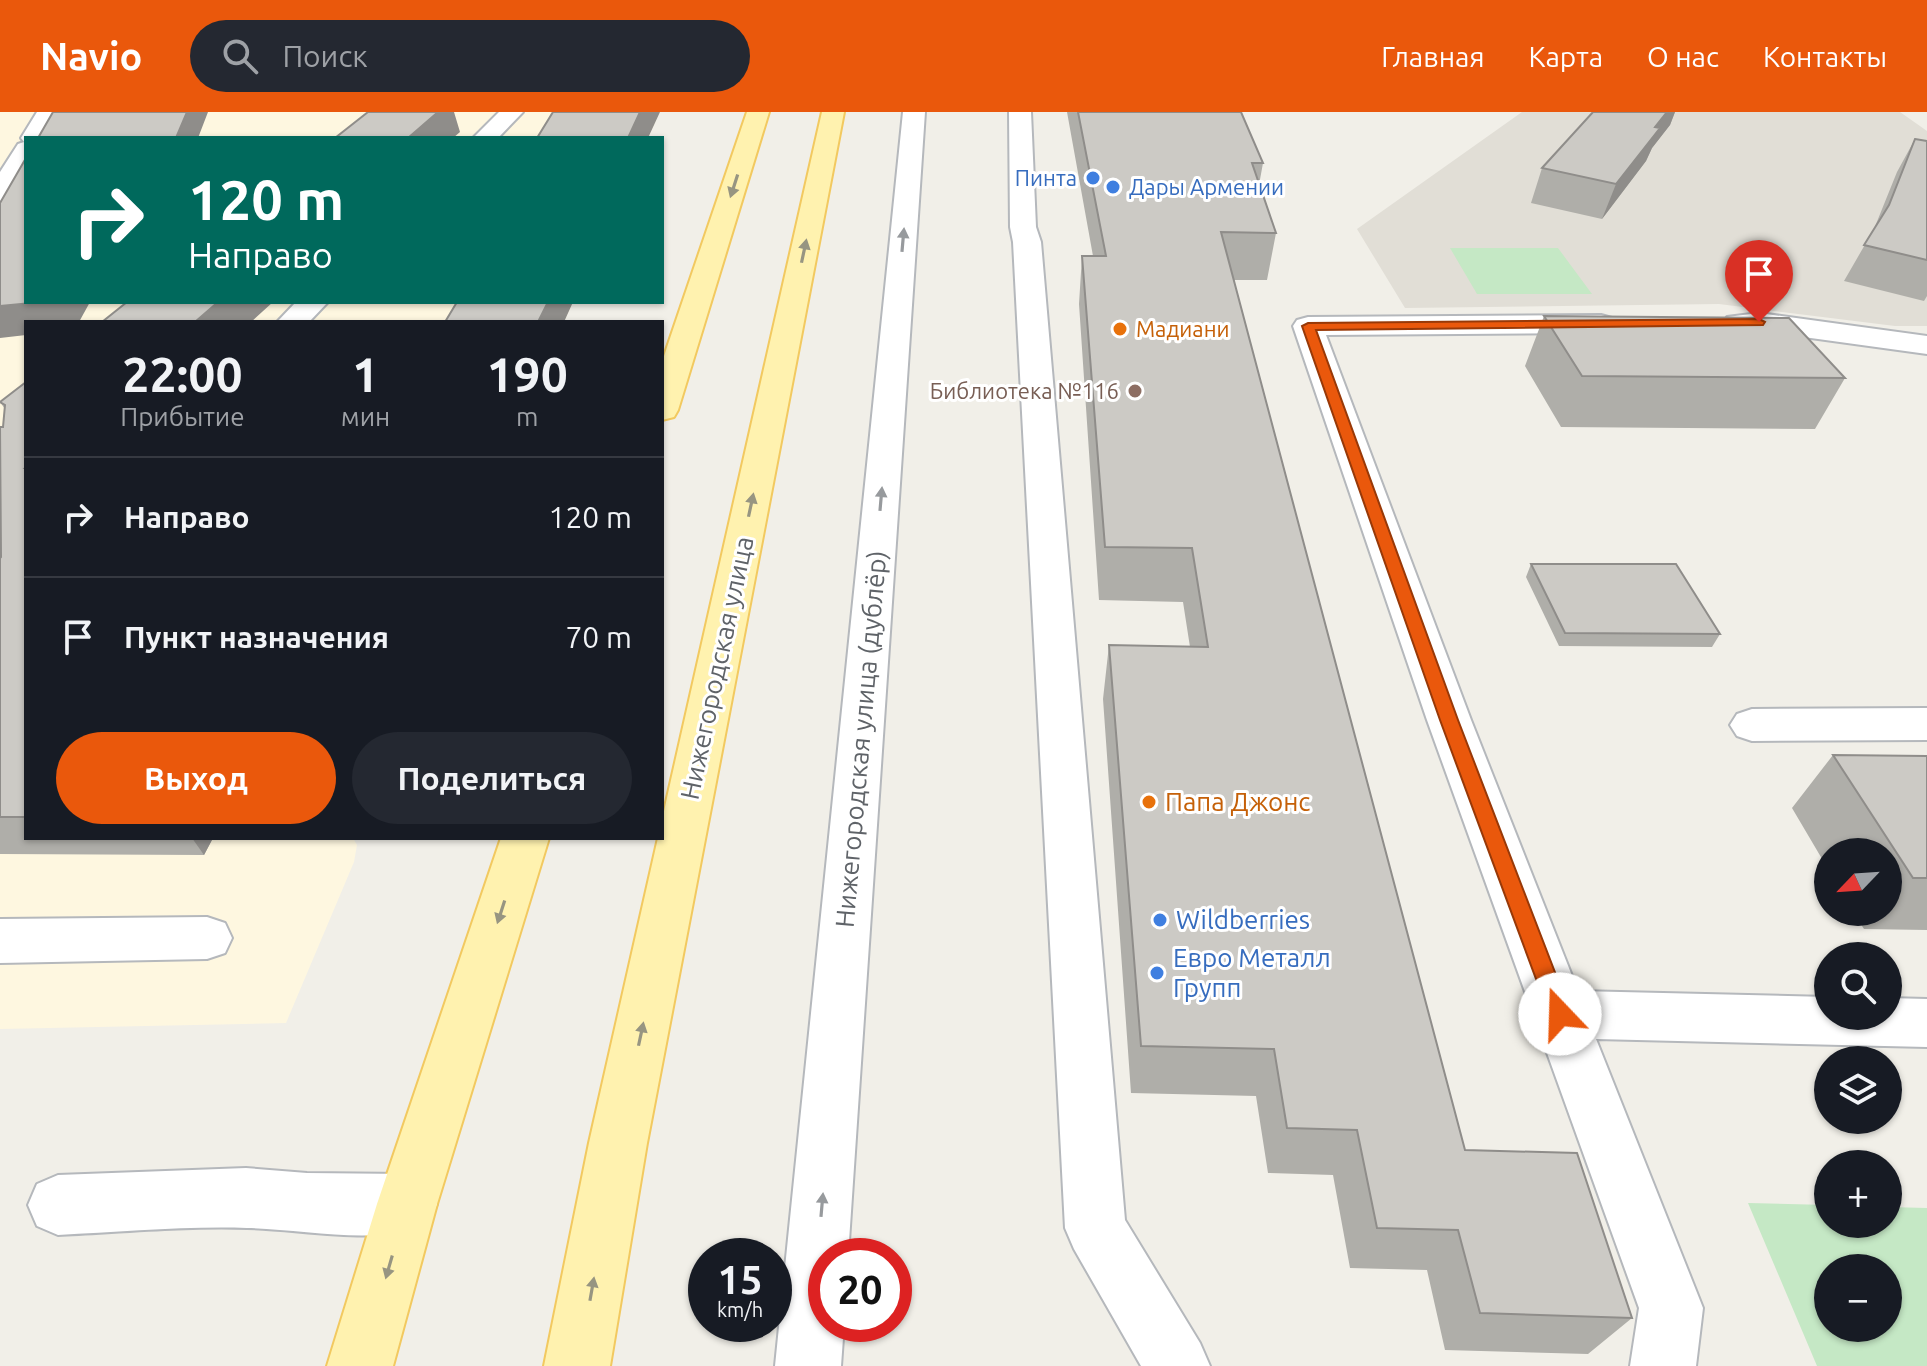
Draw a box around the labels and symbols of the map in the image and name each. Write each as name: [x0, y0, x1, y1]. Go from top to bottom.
place label: Пинта: [1015, 165, 1077, 190]
marker: Пинта: [1084, 169, 1102, 187]
place label: Дары Армении: [1129, 174, 1284, 199]
one-way arrow: [727, 175, 740, 199]
marker: Дары Армении: [1104, 178, 1122, 196]
one-way arrow: [897, 227, 910, 252]
one-way arrow: [798, 238, 811, 263]
pin: [1725, 240, 1793, 322]
place label: Мадиани: [1136, 316, 1230, 341]
marker: Мадиани: [1111, 320, 1129, 338]
place label: Библиотека №116: [930, 378, 1119, 403]
marker: Библиотека №116: [1126, 382, 1144, 400]
one-way arrow: [875, 486, 888, 511]
one-way arrow: [745, 493, 758, 518]
street label: Нижегородская улица: [674, 534, 759, 802]
street label: Нижегородская улица (дублёр): [830, 549, 891, 929]
place label: Папа Джонс: [1165, 787, 1310, 816]
marker: Папа Джонс: [1140, 793, 1158, 811]
north arrow: [1814, 838, 1902, 926]
one-way arrow: [494, 901, 507, 925]
place label: Wildberries: [1176, 905, 1310, 934]
marker: Wildberries: [1151, 911, 1169, 929]
place label: Евро Металл Групп: [1173, 943, 1331, 1002]
marker: Евро Металл Групп: [1148, 964, 1166, 982]
position arrow: [1518, 972, 1602, 1056]
one-way arrow: [635, 1021, 648, 1046]
one-way arrow: [816, 1192, 829, 1217]
speed limit sign: 20: [808, 1238, 912, 1342]
one-way arrow: [382, 1255, 395, 1279]
one-way arrow: [586, 1277, 598, 1302]

